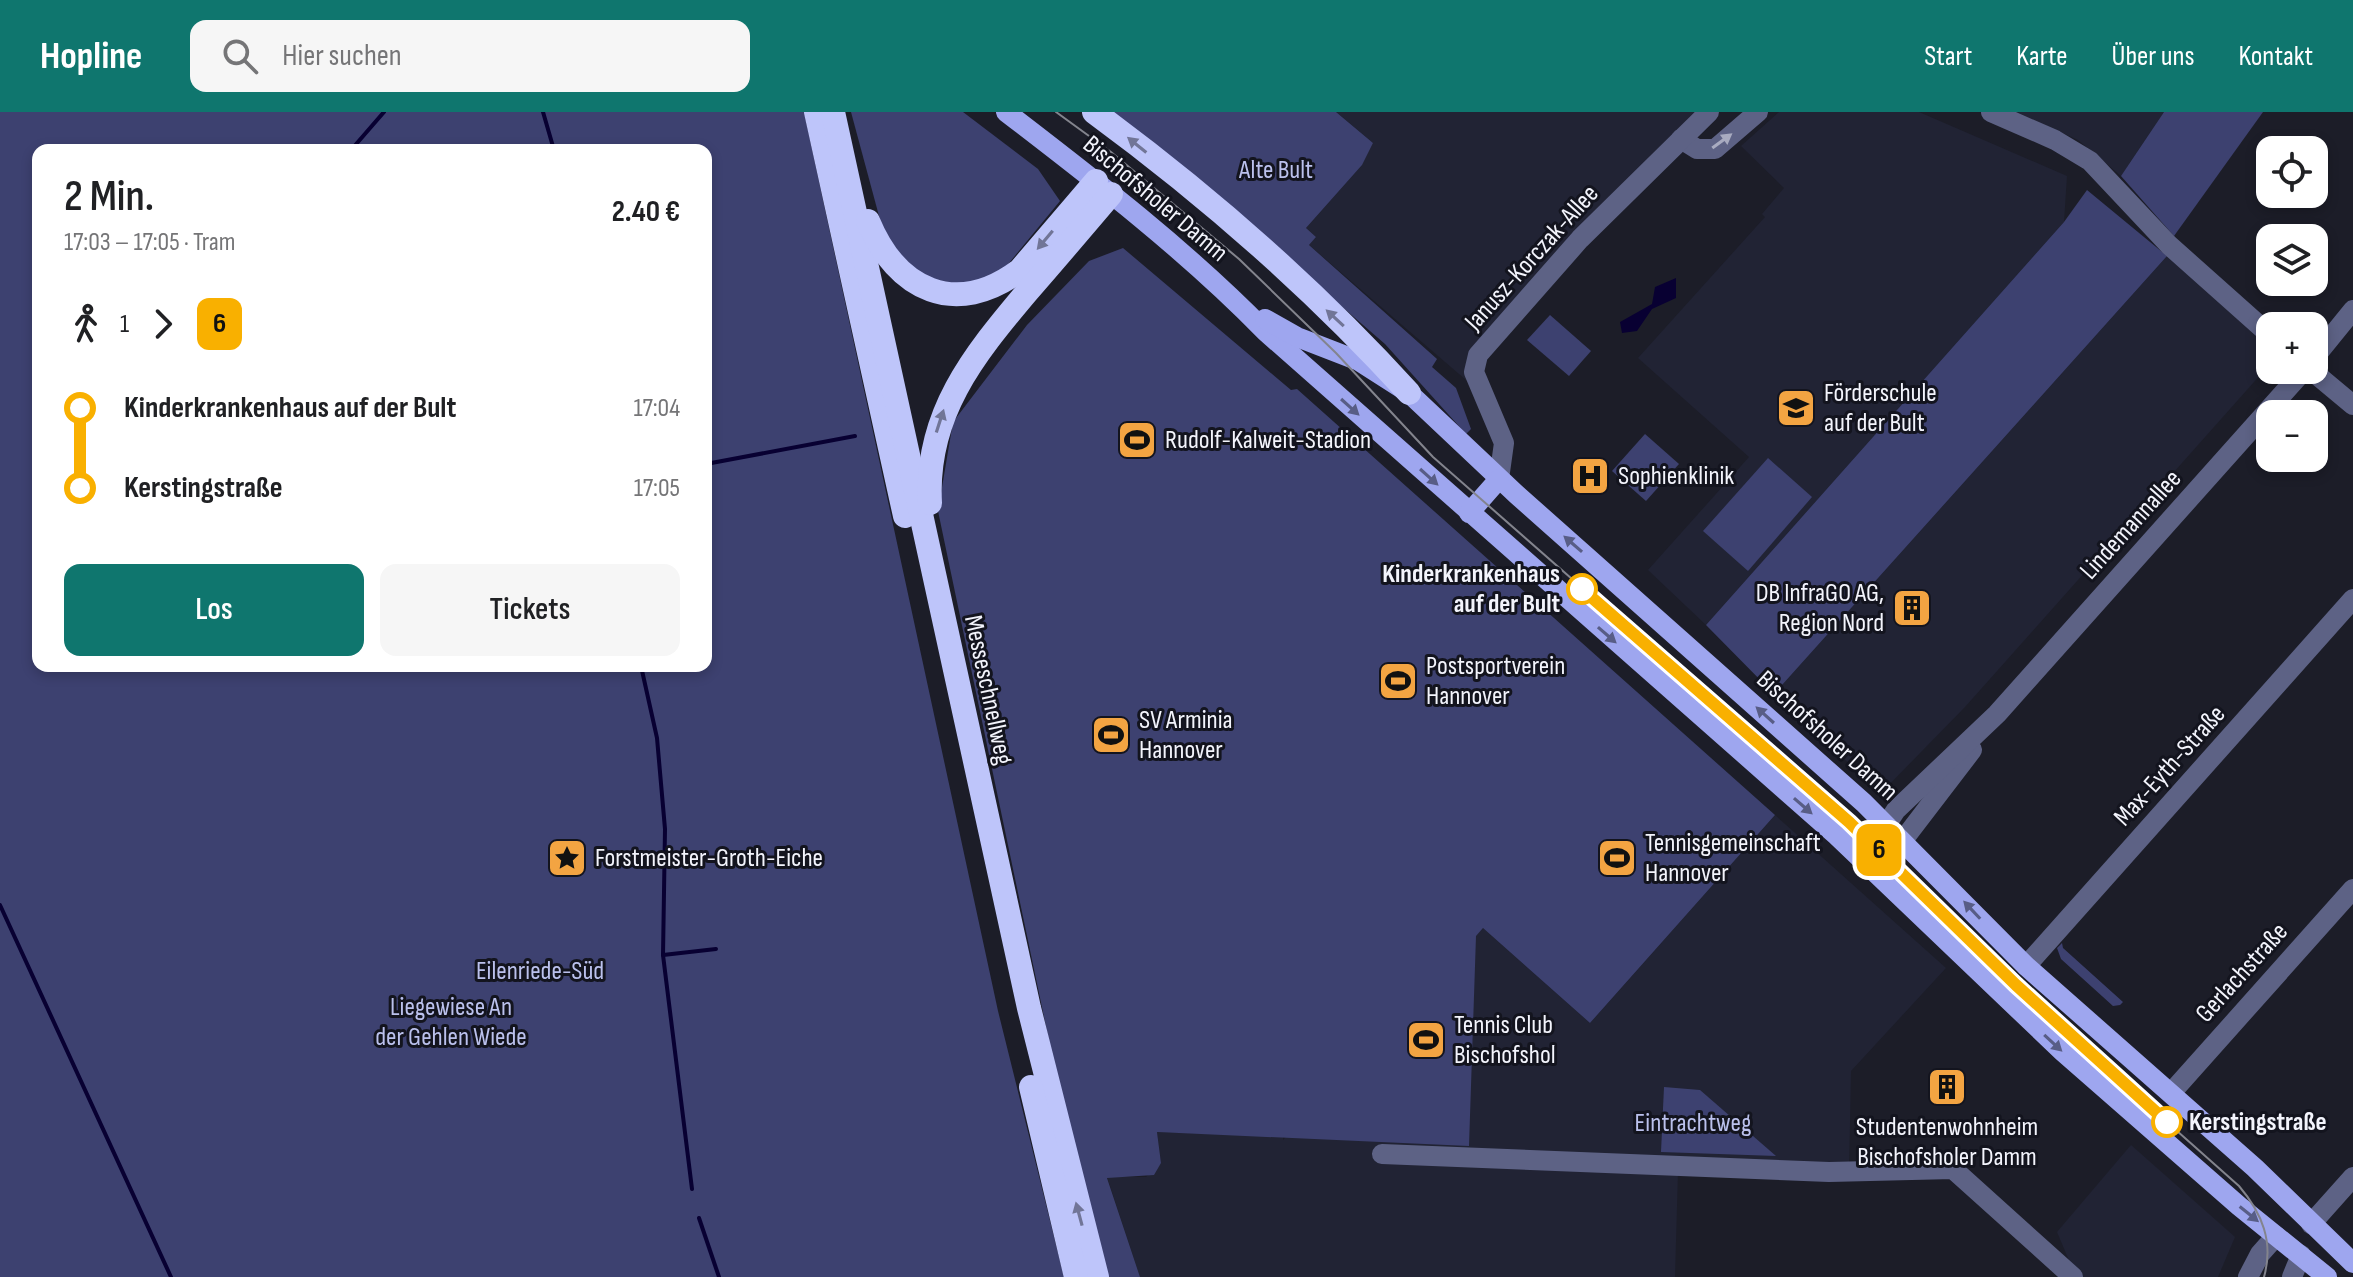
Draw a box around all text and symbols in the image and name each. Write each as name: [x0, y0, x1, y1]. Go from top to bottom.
search box: [190, 20, 750, 92]
text: Hopline: [40, 34, 142, 79]
icon: search: [218, 34, 262, 78]
text: Hier suchen: [282, 38, 402, 74]
text: Start: [1924, 40, 1972, 73]
text: Karte: [2016, 40, 2068, 73]
text: Über uns: [2112, 40, 2195, 73]
text: Kontakt: [2239, 40, 2313, 73]
street label: Bischofsholer Damm: [1076, 129, 1234, 269]
one-way arrow: [1711, 133, 1733, 149]
map controls: [2256, 136, 2328, 472]
button: locate: [2256, 136, 2328, 208]
one-way arrow: [1127, 137, 1147, 153]
park label: Alte Bult: [1238, 155, 1313, 186]
text: 2 Min.: [64, 170, 154, 223]
street label: Janusz-Korczak-Allee: [1458, 179, 1605, 338]
text: 2.40 €: [612, 194, 680, 230]
button: layers: [2256, 224, 2328, 296]
text: 17:03 – 17:05 · Tram: [64, 227, 235, 258]
one-way arrow: [1037, 230, 1054, 250]
icon: walk: [64, 302, 108, 346]
icon: forward: [141, 302, 185, 346]
text: 6: [213, 307, 226, 340]
text: 1: [120, 309, 129, 340]
one-way arrow: [1326, 309, 1345, 327]
button: +: [2256, 312, 2328, 384]
place label: Förderschule auf der Bult: [1824, 378, 1937, 439]
school or university icon: Förderschule auf der Bult: [1775, 387, 1817, 429]
text: Kinderkrankenhaus auf der Bult: [124, 390, 456, 426]
text: 17:04: [633, 393, 680, 424]
one-way arrow: [1340, 398, 1360, 415]
button: −: [2256, 400, 2328, 472]
one-way arrow: [934, 409, 947, 433]
sports icon: Rudolf-Kalweit-Stadion: [1116, 419, 1158, 461]
place label: Rudolf-Kalweit-Stadion: [1165, 425, 1371, 456]
hospital icon: Sophienklinik: [1569, 455, 1611, 497]
place label: Sophienklinik: [1618, 461, 1734, 492]
street label: Lindemannallee: [2074, 464, 2188, 586]
one-way arrow: [1420, 468, 1439, 486]
text: Kerstingstraße: [124, 470, 283, 506]
text: 17:05: [634, 473, 680, 504]
one-way arrow: [1563, 536, 1583, 553]
place label: Kinderkrankenhaus auf der Bult: [1382, 559, 1560, 620]
button: Los: [64, 564, 364, 656]
button: Tickets: [380, 564, 680, 656]
marker: Kinderkrankenhaus auf der Bult: [1567, 574, 1597, 604]
place label: DB InfraGO AG, Region Nord: [1756, 578, 1884, 639]
building icon: DB InfraGO AG, Region Nord: [1891, 587, 1933, 629]
street label: Messeschnellweg: [957, 612, 1019, 768]
one-way arrow: [1597, 626, 1617, 643]
place label: Postsportverein Hannover: [1426, 651, 1565, 712]
sports icon: Postsportverein Hannover: [1377, 660, 1419, 702]
street label: Bischofsholer Damm: [1750, 664, 1904, 808]
street label: Max-Eyth-Straße: [2108, 699, 2232, 833]
place label: SV Arminia Hannover: [1139, 705, 1233, 766]
one-way arrow: [1756, 707, 1776, 724]
sports icon: SV Arminia Hannover: [1090, 714, 1132, 756]
one-way arrow: [1793, 797, 1812, 815]
line badge: 6: [1853, 824, 1905, 876]
place label: Tennisgemeinschaft Hannover: [1645, 828, 1821, 889]
text: 6: [1872, 833, 1886, 866]
place icon: Forstmeister-Groth-Eiche: [546, 837, 588, 879]
sports icon: Tennisgemeinschaft Hannover: [1596, 837, 1638, 879]
place label: Forstmeister-Groth-Eiche: [595, 843, 823, 874]
one-way arrow: [1963, 901, 1981, 920]
street label: Gerlachstraße: [2189, 917, 2295, 1029]
park label: Eilenriede-Süd: [476, 956, 604, 987]
park label: Liegewiese An der Gehlen Wiede: [375, 992, 527, 1053]
place label: Tennis Club Bischofshol: [1454, 1010, 1556, 1071]
sports icon: Tennis Club Bischofshol: [1405, 1019, 1447, 1061]
one-way arrow: [2044, 1033, 2063, 1051]
building icon: Studentenwohnheim Bischofsholer Damm: [1926, 1066, 1968, 1108]
marker: Kerstingstraße: [2152, 1107, 2182, 1137]
place label: Kerstingstraße: [2189, 1107, 2327, 1138]
park label: Eintrachtweg: [1635, 1108, 1751, 1139]
place label: Studentenwohnheim Bischofsholer Damm: [1856, 1112, 2038, 1173]
one-way arrow: [1072, 1202, 1084, 1227]
one-way arrow: [2239, 1205, 2259, 1222]

